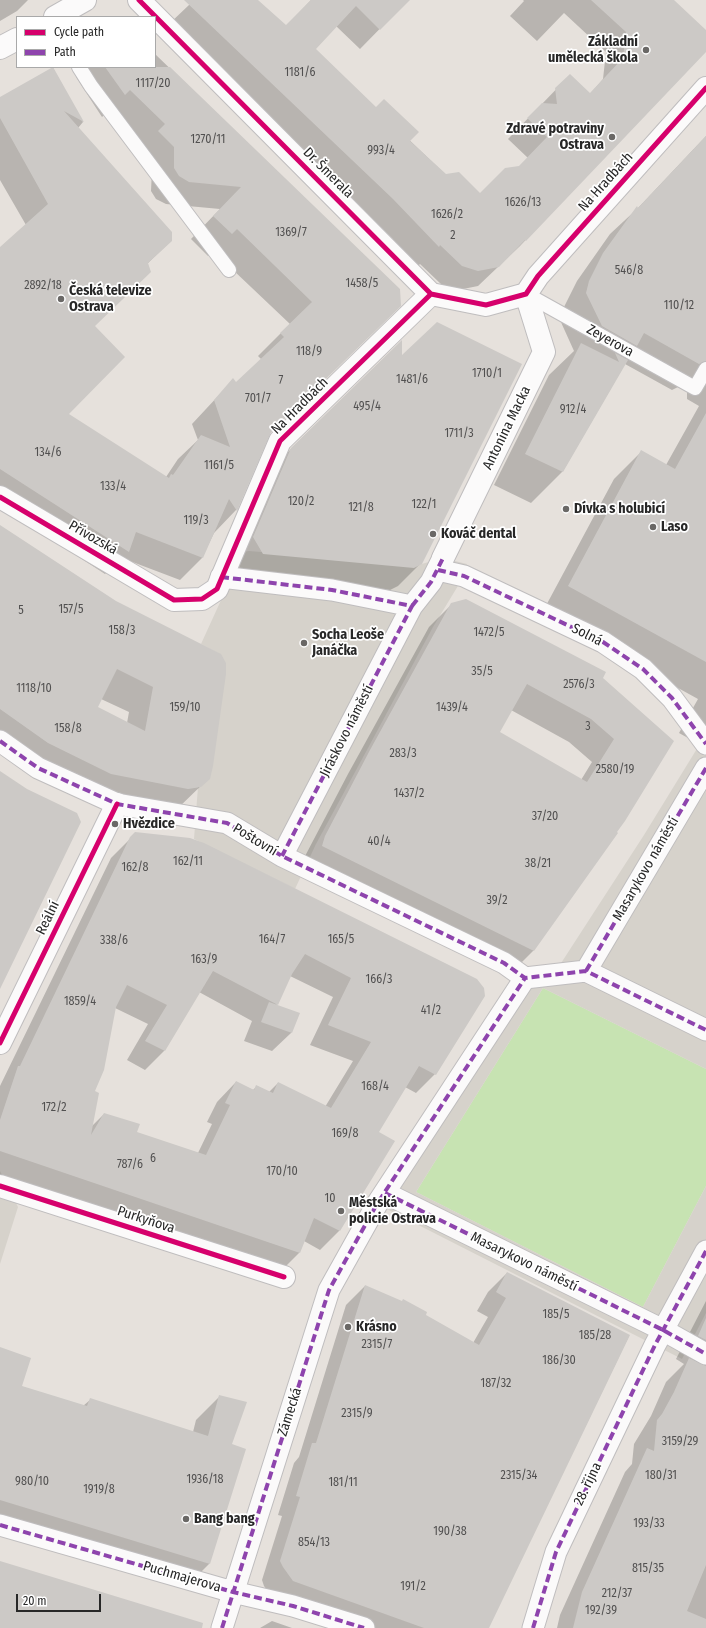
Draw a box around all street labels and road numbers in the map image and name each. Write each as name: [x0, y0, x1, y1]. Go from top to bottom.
street label: Dr. Šmerala: [299, 144, 357, 202]
street label: Na Hradbách: [575, 149, 637, 215]
street label: Zeyerova: [584, 321, 636, 361]
street label: Na Hradbách: [268, 374, 332, 438]
street label: Antonína Macka: [480, 383, 534, 473]
street label: Přívozská: [66, 517, 120, 559]
street label: Solná: [569, 620, 605, 650]
street label: Jiráskovo náměstí: [317, 682, 377, 780]
street label: Masarykovo náměstí: [609, 814, 683, 924]
street label: Poštovní: [230, 820, 280, 860]
street label: Reální: [33, 898, 63, 938]
street label: Purkyňova: [115, 1203, 177, 1237]
street label: Masarykovo náměstí: [468, 1229, 580, 1295]
street label: Zámecká: [274, 1386, 306, 1438]
street label: 28. října: [570, 1460, 606, 1508]
street label: Puchmajerova: [141, 1558, 223, 1596]

